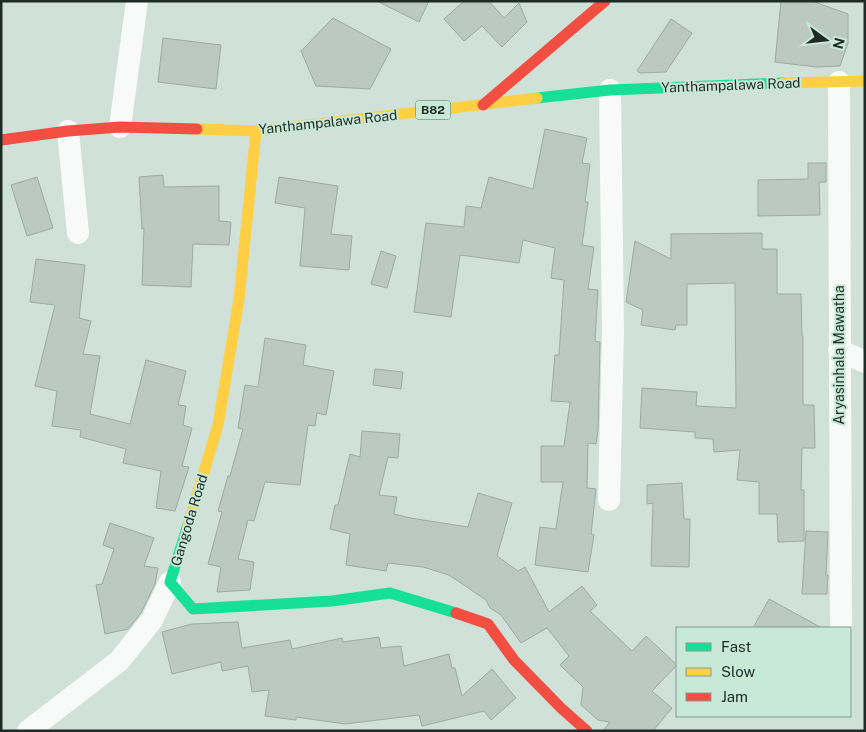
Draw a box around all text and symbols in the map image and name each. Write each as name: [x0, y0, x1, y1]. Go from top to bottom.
north arrow: [801, 15, 851, 65]
text: N: [829, 36, 848, 51]
street label: Yanthampalawa Road: [661, 75, 801, 95]
road number: B82: [416, 100, 450, 120]
street label: Yanthampalawa Road: [258, 107, 398, 137]
street label: Aryasinhala Mawatha: [831, 285, 847, 425]
street label: Gangoda Road: [167, 472, 211, 568]
legend: [676, 627, 851, 717]
text: Fast: [721, 638, 751, 655]
text: Slow: [721, 663, 756, 680]
text: Jam: [721, 688, 748, 705]

